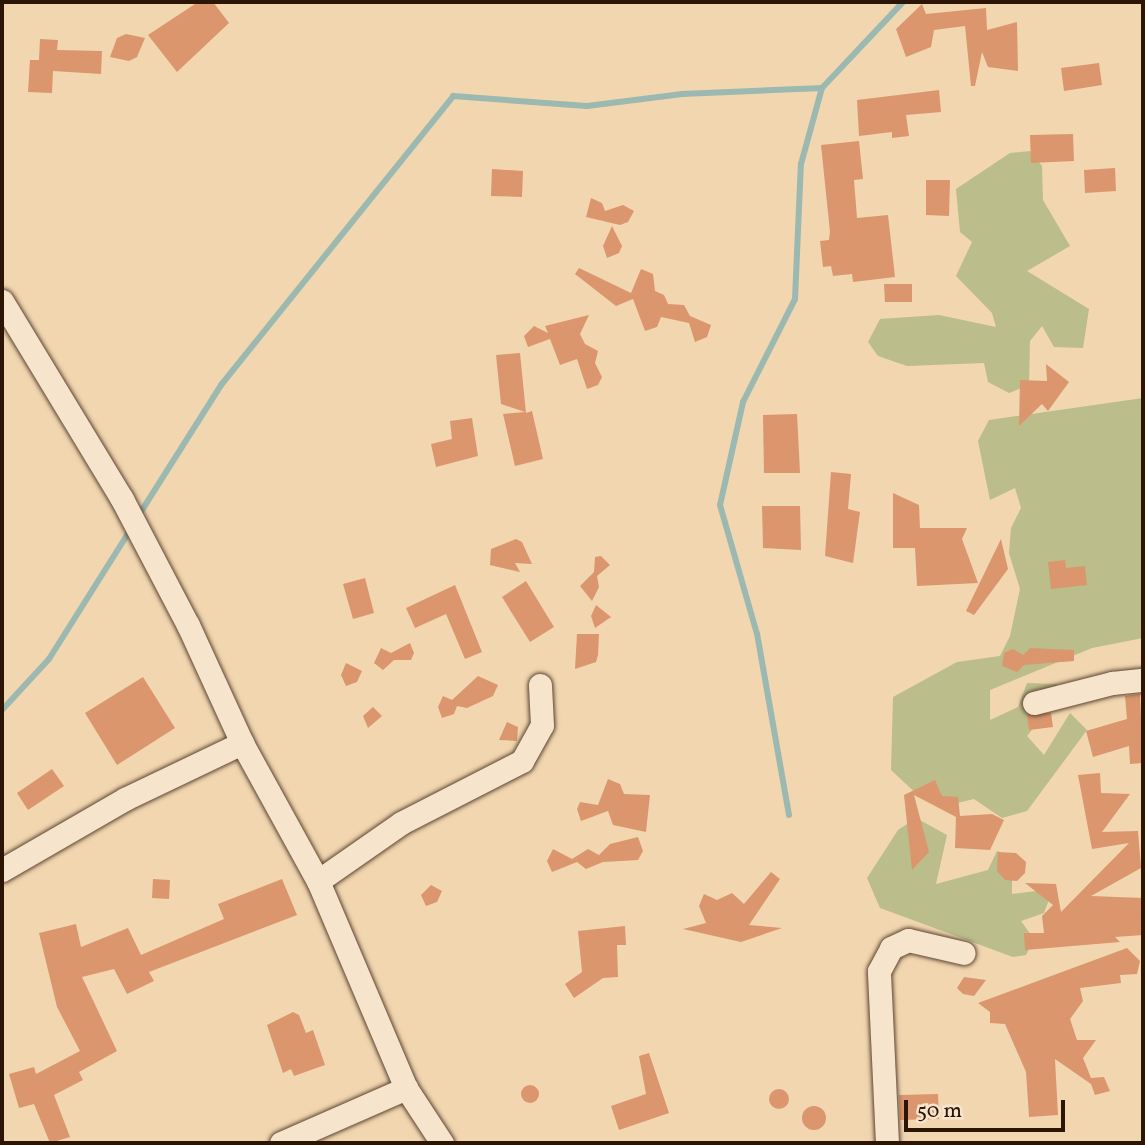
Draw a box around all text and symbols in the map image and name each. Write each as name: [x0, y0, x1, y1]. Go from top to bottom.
scale bar: [907, 1086, 1068, 1130]
text: 50 m: [917, 1097, 962, 1126]

